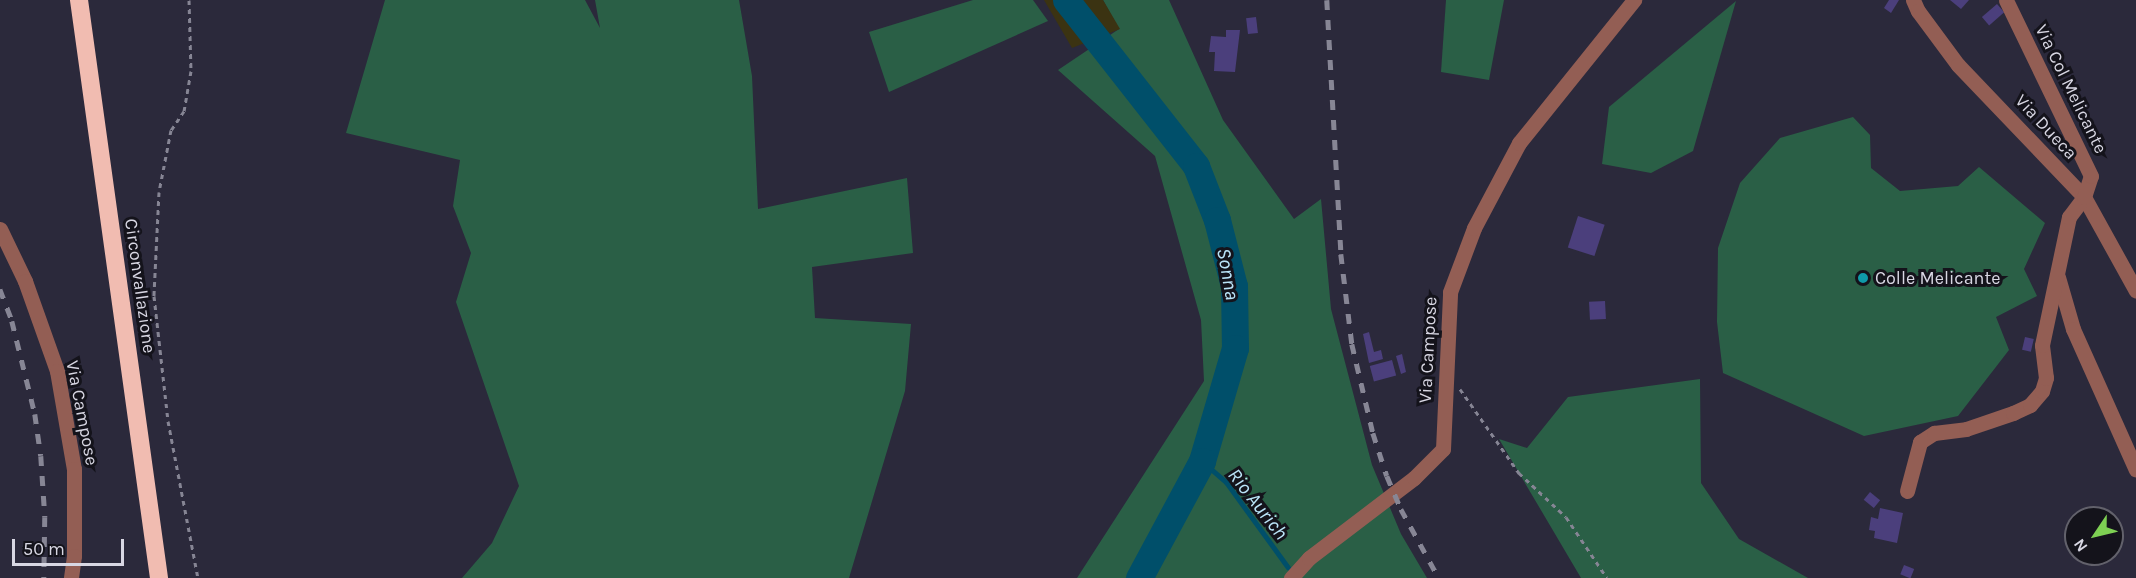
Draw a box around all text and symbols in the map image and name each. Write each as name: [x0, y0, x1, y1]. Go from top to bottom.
street label: Via Col Melicante: [2030, 21, 2112, 157]
street label: Via Dueca: [2011, 90, 2081, 164]
street label: Circonvallazione: [120, 217, 160, 355]
water label: Sonna: [1212, 246, 1244, 302]
place label: Colle Melicante: [1875, 267, 2000, 289]
marker: Colle Melicante: [1856, 271, 1870, 285]
street label: Via Campose: [1414, 296, 1442, 404]
street label: Via Campose: [61, 359, 103, 467]
water label: Rio Aurich: [1223, 463, 1293, 545]
north arrow: [2064, 506, 2124, 566]
scale bar: [15, 527, 128, 565]
text: N: [2069, 535, 2092, 556]
text: 50 m: [23, 538, 65, 560]

